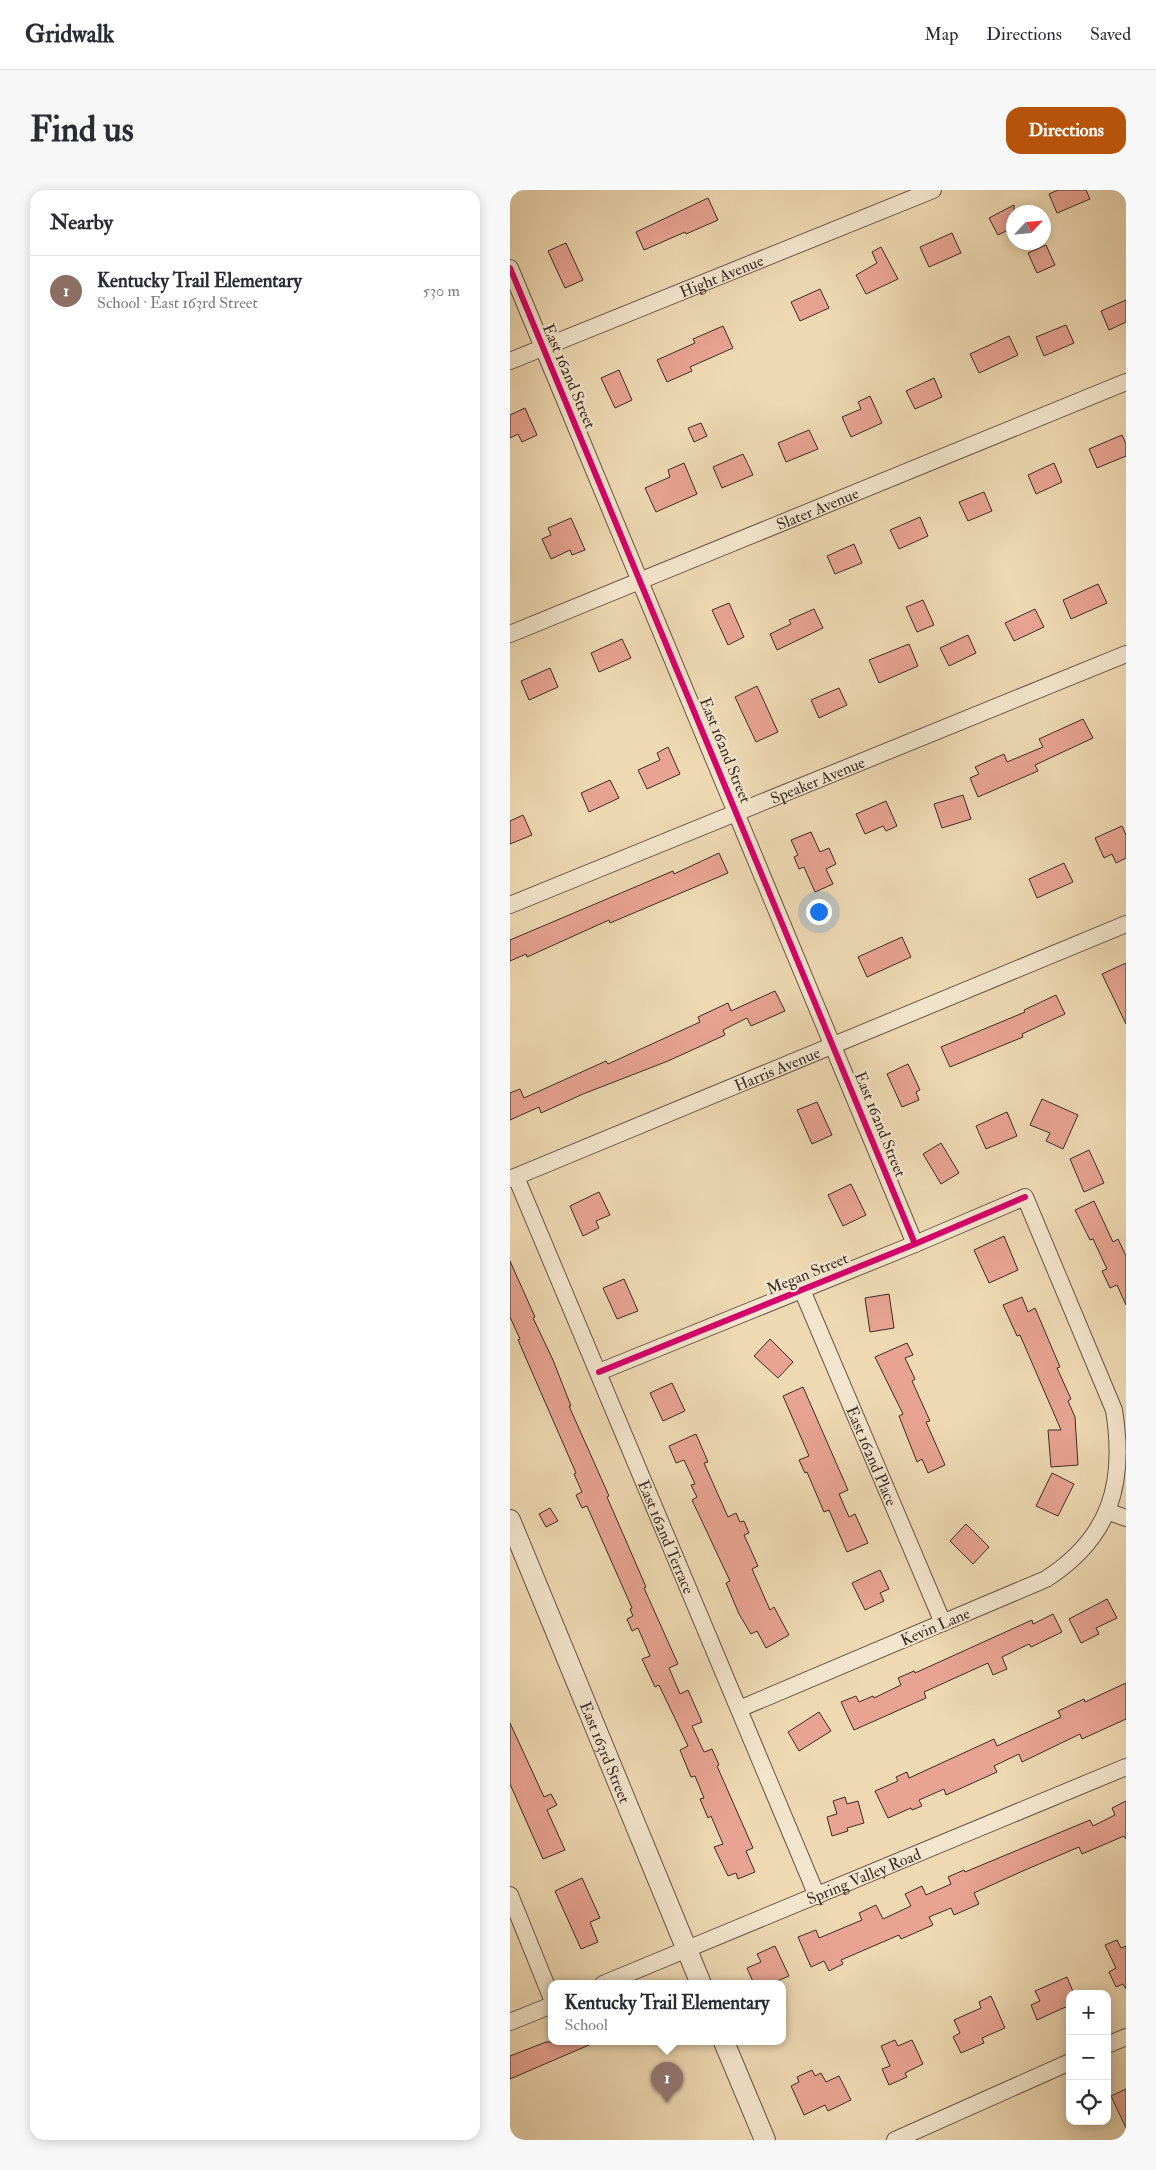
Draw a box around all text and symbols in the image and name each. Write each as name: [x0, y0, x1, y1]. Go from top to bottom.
text: Gridwalk: [25, 19, 114, 50]
text: Map: [925, 23, 958, 46]
text: Directions: [986, 23, 1062, 46]
text: Saved: [1090, 23, 1131, 46]
button: Directions: [1006, 107, 1126, 154]
text: Find us: [30, 108, 134, 152]
north arrow: [1006, 205, 1051, 250]
text: Nearby: [50, 209, 113, 236]
street label: Hight Avenue: [677, 251, 767, 302]
text: Kentucky Trail Elementary: [97, 269, 302, 293]
text: 1: [63, 281, 69, 301]
text: 530 m: [423, 281, 460, 301]
text: School · East 163rd Street: [97, 293, 258, 313]
street label: East 162nd Street: [538, 321, 600, 432]
street label: Slater Avenue: [774, 483, 862, 535]
street label: East 162nd Street: [695, 695, 755, 806]
street label: Speaker Avenue: [768, 752, 868, 809]
your location: [806, 899, 832, 925]
street label: Harris Avenue: [731, 1043, 824, 1096]
street label: East 162nd Street: [850, 1069, 910, 1180]
street label: Megan Street: [764, 1248, 851, 1299]
street label: East 162nd Place: [841, 1403, 901, 1509]
street label: East 162nd Terrace: [633, 1477, 699, 1597]
street label: Kevin Lane: [898, 1603, 973, 1650]
street label: East 163rd Street: [575, 1699, 634, 1806]
street label: Spring Valley Road: [804, 1844, 924, 1909]
popup: [548, 1980, 786, 2045]
map controls: [1066, 1990, 1111, 2125]
button: +: [1066, 1990, 1111, 2035]
text: Kentucky Trail Elementary: [565, 1991, 769, 2015]
text: School: [565, 2015, 608, 2035]
button: −: [1066, 2035, 1111, 2080]
pin: 1: [651, 2062, 683, 2103]
button: locate: [1066, 2080, 1111, 2125]

